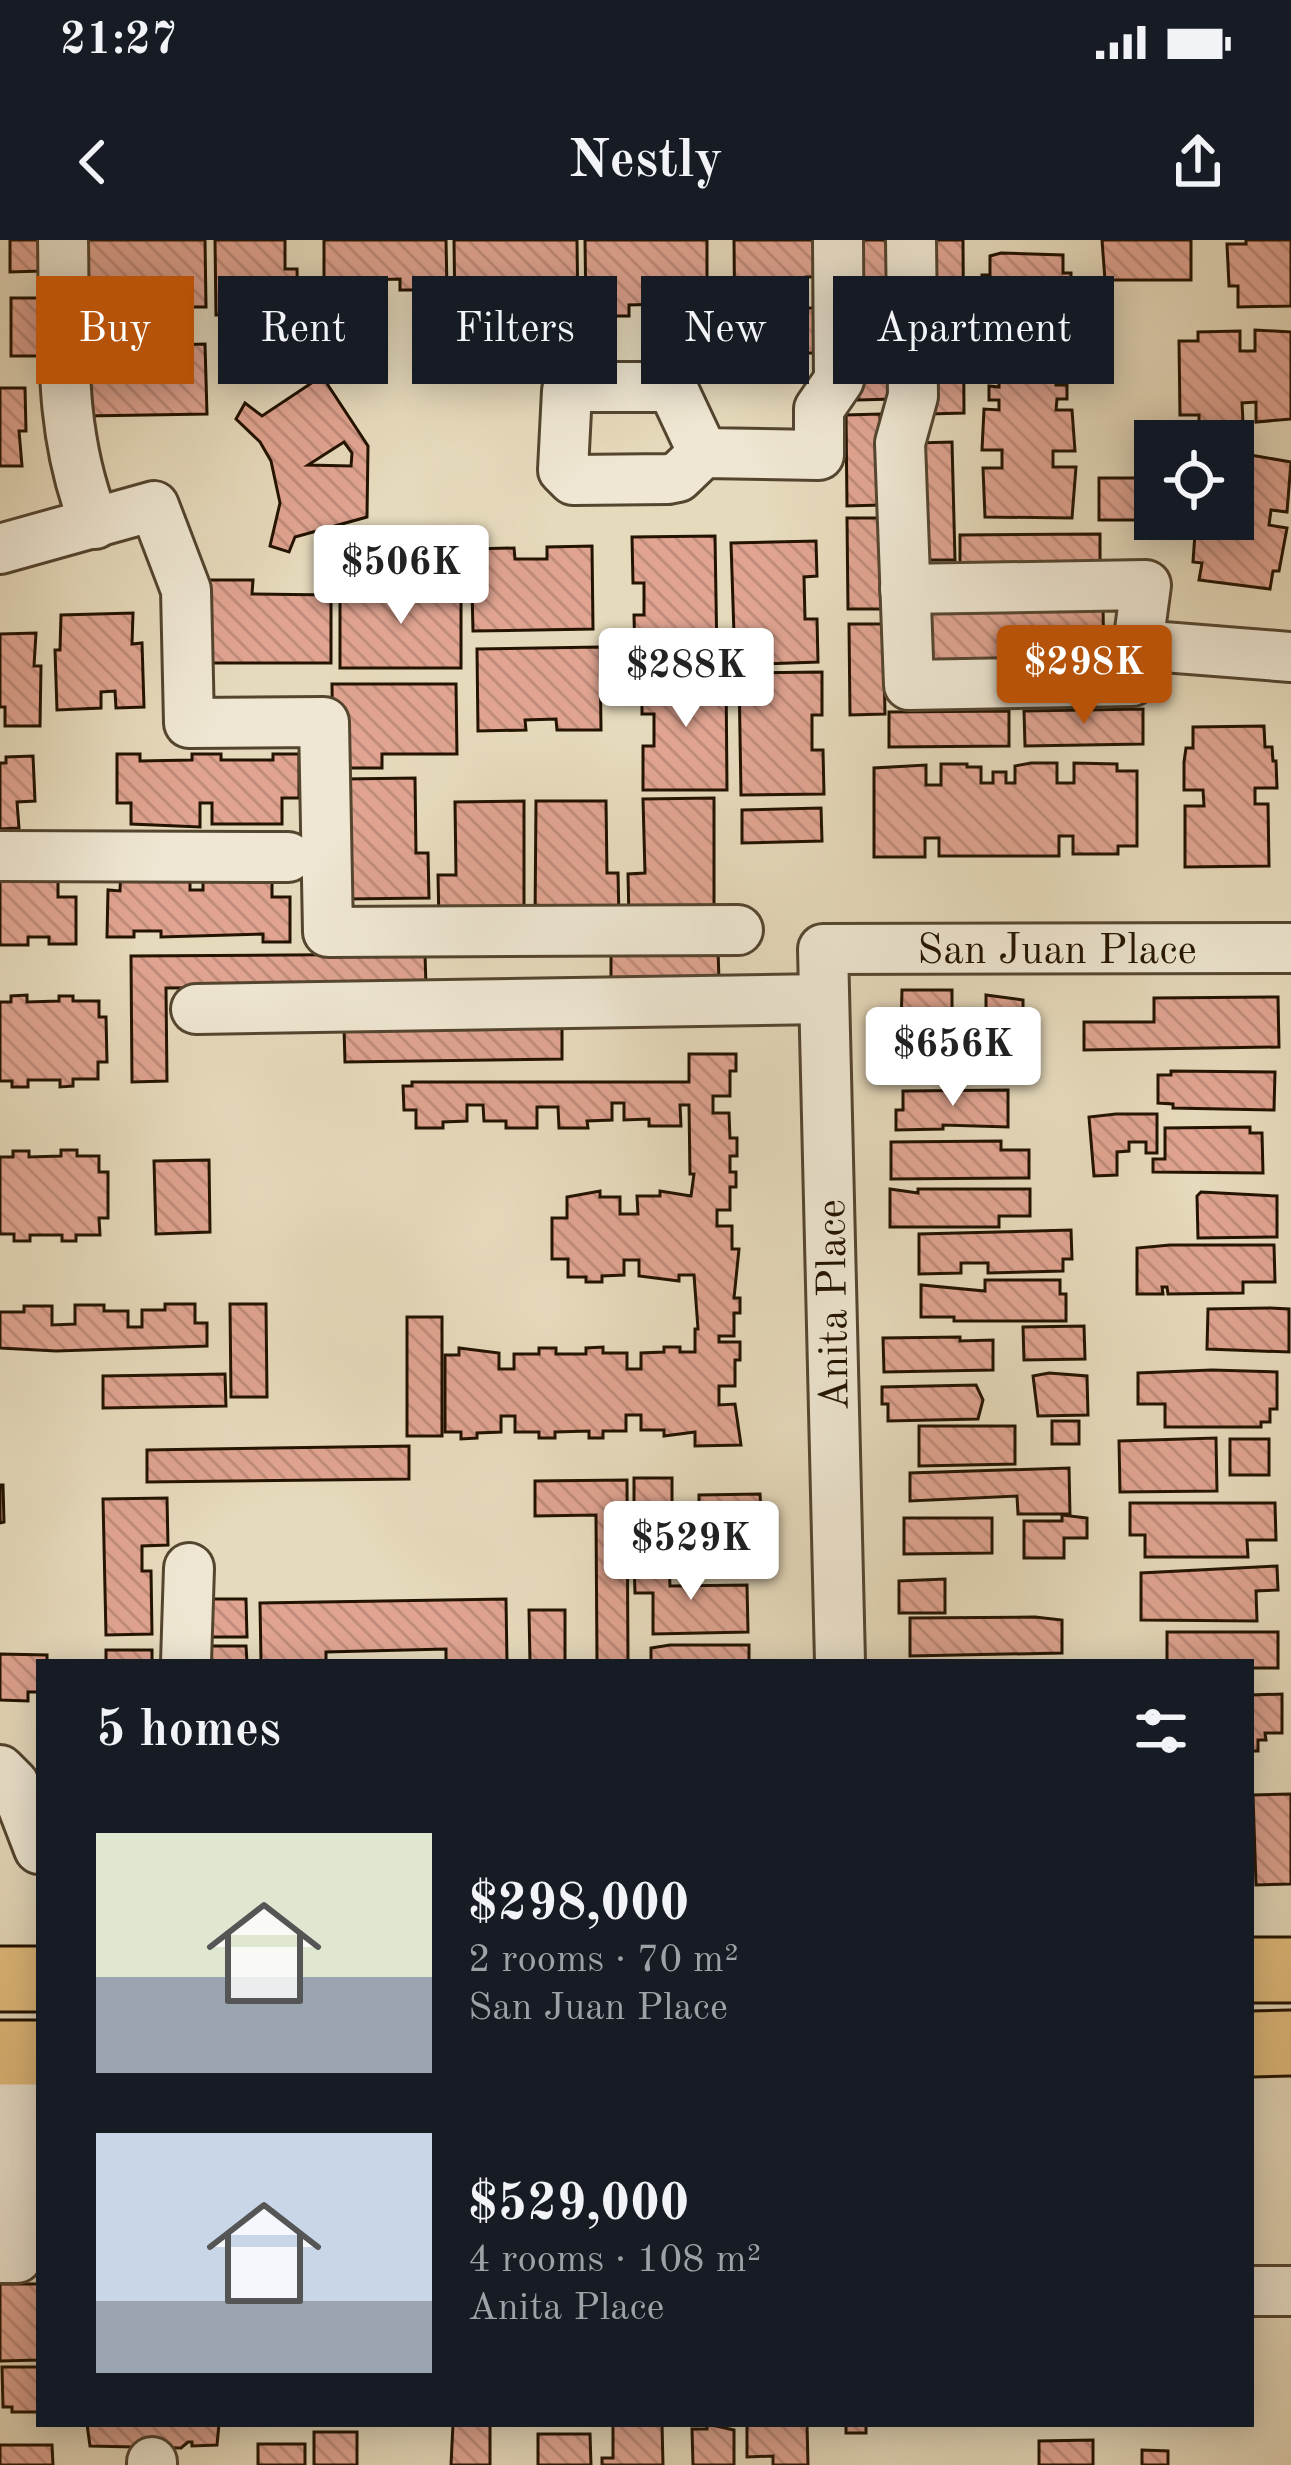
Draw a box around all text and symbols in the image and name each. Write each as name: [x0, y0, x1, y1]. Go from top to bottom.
text: 21:27: [60, 19, 177, 64]
icon: back: [60, 129, 126, 195]
icon: share: [1165, 129, 1231, 195]
text: Nestly: [568, 135, 723, 189]
chip: Buy: [36, 276, 194, 384]
chip: Rent: [218, 276, 388, 384]
chip: Filters: [412, 276, 617, 384]
chip: New: [641, 276, 809, 384]
chip: Apartment: [833, 276, 1114, 384]
map controls: [1134, 420, 1254, 540]
button: locate: [1134, 420, 1254, 540]
pin: $506K: [317, 525, 485, 627]
text: $506K: [341, 544, 461, 583]
pin: $298K: [1000, 625, 1168, 727]
pin: $288K: [602, 628, 770, 730]
text: $298K: [1024, 644, 1144, 683]
text: $288K: [626, 647, 746, 686]
street label: San Juan Place: [917, 931, 1197, 973]
pin: $656K: [869, 1007, 1037, 1109]
text: $656K: [893, 1026, 1013, 1065]
street label: Anita Place: [812, 1199, 858, 1411]
pin: $529K: [607, 1501, 775, 1603]
text: $529K: [631, 1520, 751, 1559]
icon: filters: [1128, 1698, 1194, 1764]
text: 5 homes: [96, 1706, 281, 1757]
text: $298,000: [468, 1880, 689, 1931]
icon: home: [192, 1881, 336, 2025]
text: 2 rooms · 70 m²: [468, 1941, 739, 1980]
text: San Juan Place: [468, 1989, 728, 2028]
text: $529,000: [468, 2180, 689, 2231]
icon: home: [192, 2181, 336, 2325]
text: 4 rooms · 108 m²: [468, 2241, 761, 2280]
text: Anita Place: [468, 2289, 664, 2328]

